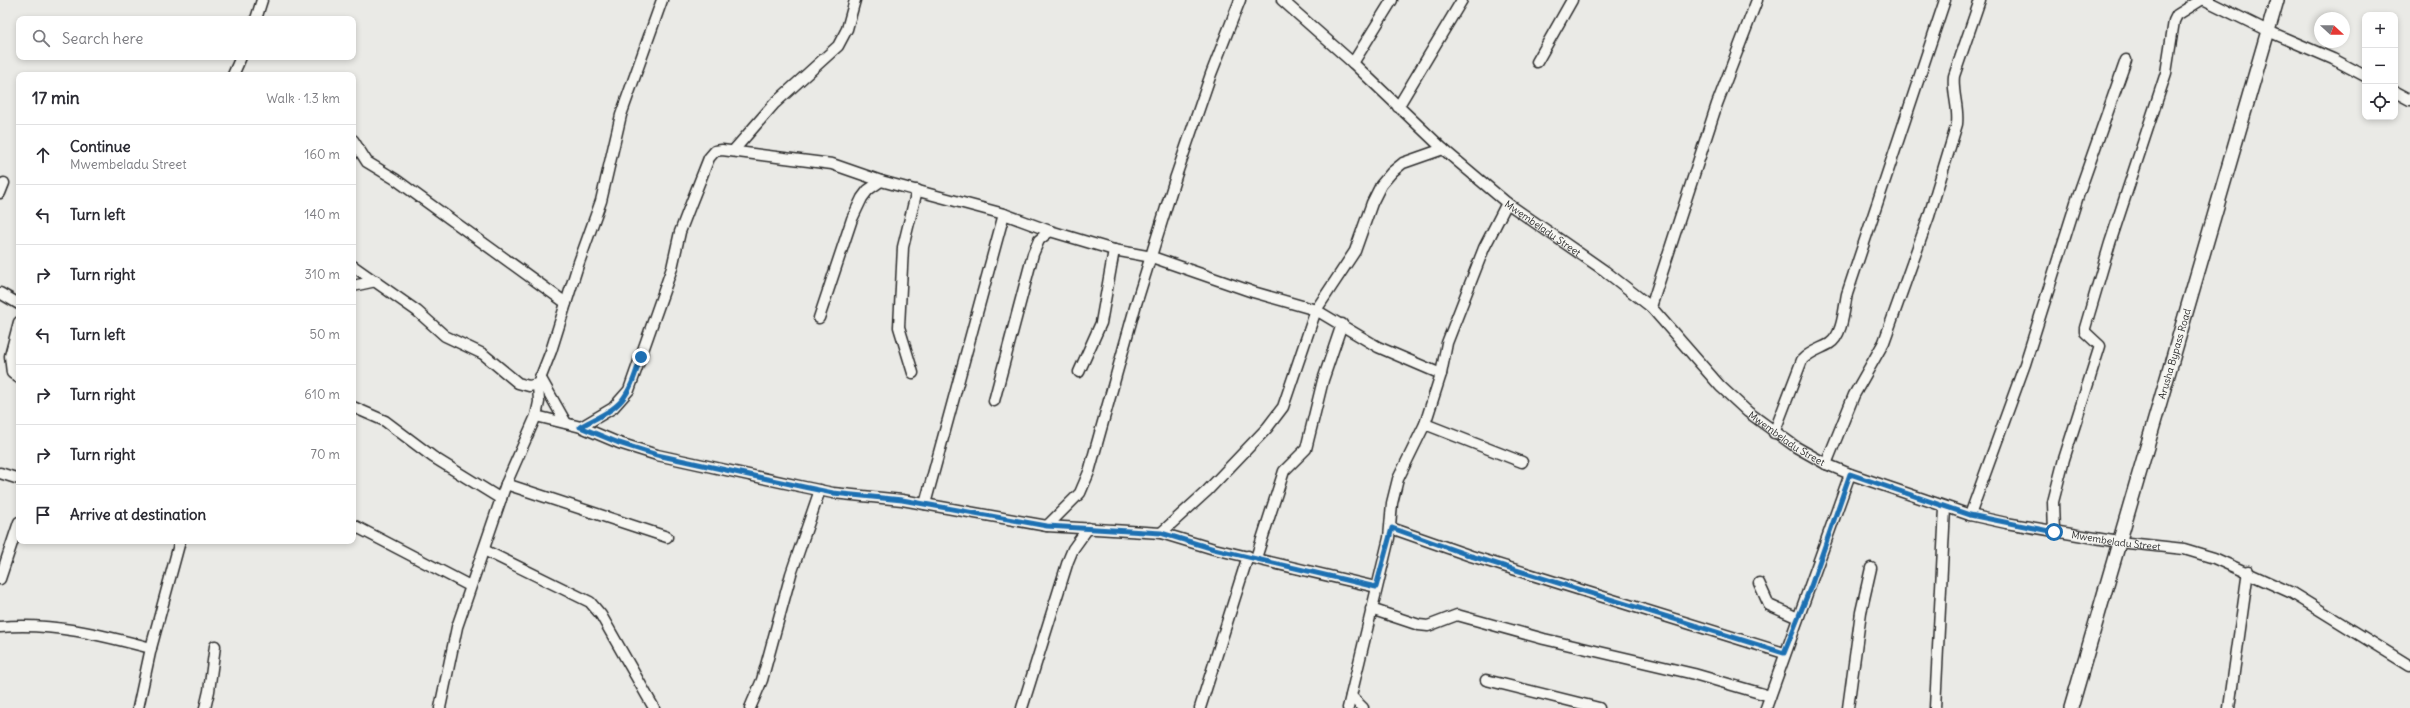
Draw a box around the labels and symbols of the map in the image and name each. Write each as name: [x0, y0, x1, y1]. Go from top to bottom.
north arrow: [2314, 12, 2350, 48]
street label: Mwembeladu Street: [1502, 197, 1584, 260]
street label: Arusha Bypass Road: [2155, 307, 2194, 401]
route end: [632, 348, 650, 366]
street label: Mwembeladu Street: [1746, 408, 1828, 469]
route start: [2045, 523, 2063, 541]
street label: Mwembeladu Street: [2071, 528, 2162, 554]

